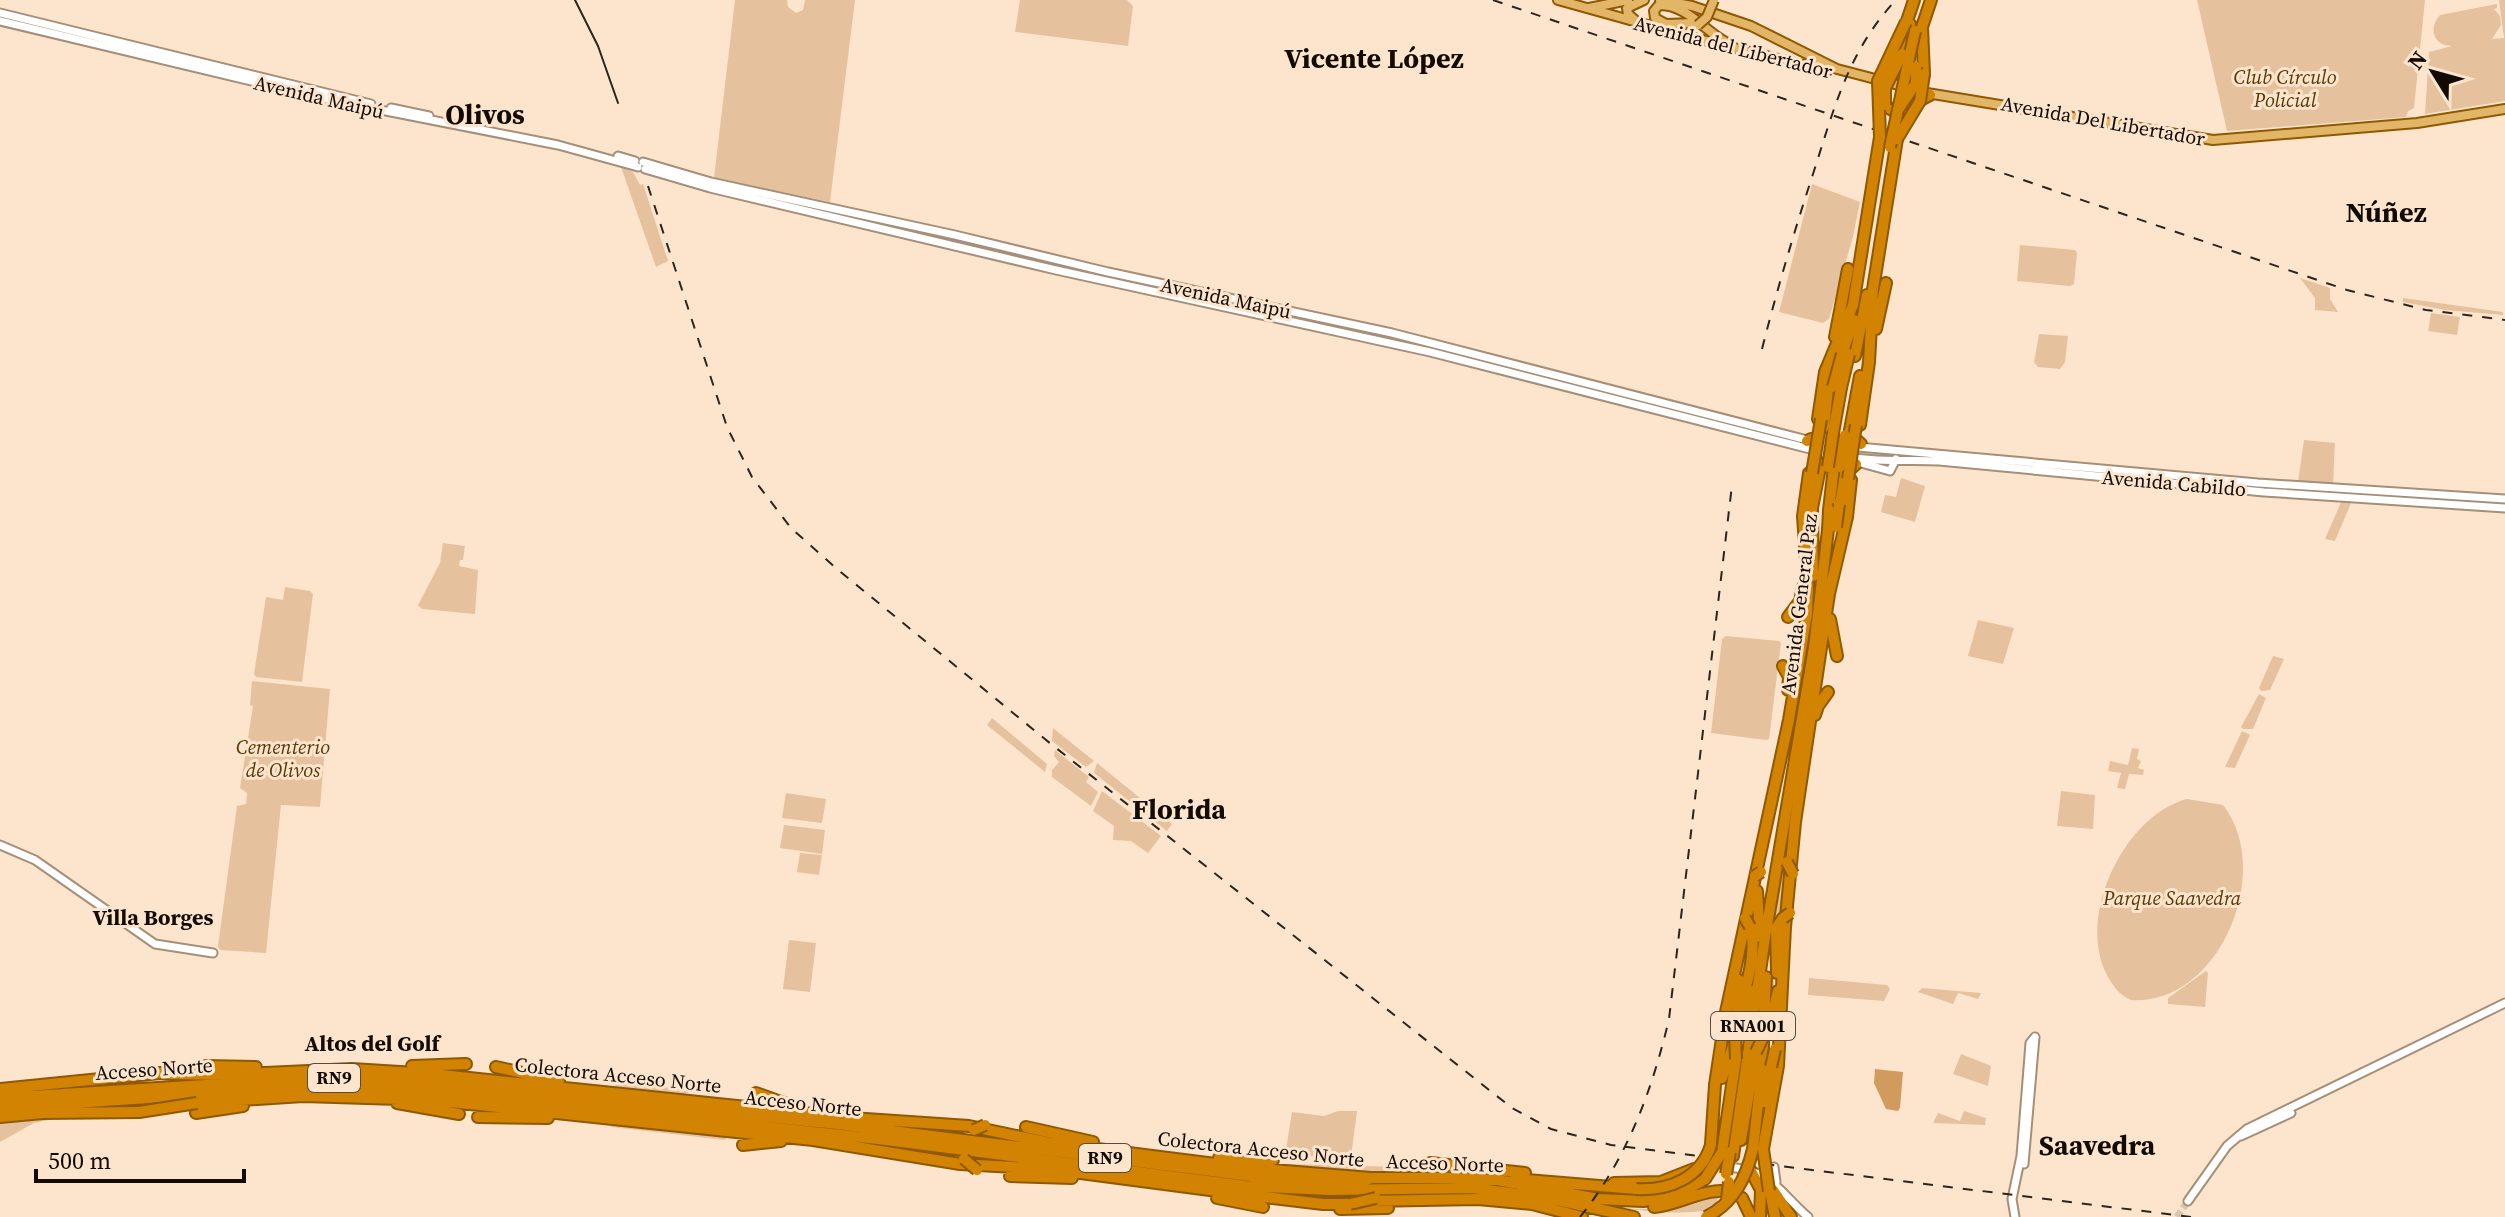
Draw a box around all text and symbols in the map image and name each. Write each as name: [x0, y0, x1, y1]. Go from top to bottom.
street label: Avenida del Libertador: [1631, 9, 1836, 85]
north arrow: [2393, 32, 2473, 112]
district label: Vicente López: [1284, 39, 1464, 77]
text: N: [2400, 45, 2434, 75]
park label: Club Círculo Policial: [2234, 63, 2337, 114]
street label: Avenida Maipú: [251, 68, 387, 126]
street label: Avenida Del Libertador: [1999, 89, 2208, 153]
district label: Olivos: [445, 95, 525, 133]
district label: Núñez: [2345, 193, 2427, 231]
street label: Avenida Maipú: [1158, 271, 1294, 325]
street label: Avenida Cabildo: [2101, 463, 2247, 503]
street label: Avenida General Paz: [1774, 512, 1824, 696]
park label: Cementerio de Olivos: [236, 733, 330, 784]
district label: Florida: [1132, 790, 1226, 828]
park label: Parque Saavedra: [2102, 884, 2242, 912]
district label: Villa Borges: [93, 902, 213, 932]
road number: RNA001: [1711, 1012, 1795, 1040]
district label: Altos del Golf: [304, 1028, 443, 1058]
street label: Colectora Acceso Norte: [513, 1050, 723, 1100]
street label: Acceso Norte: [94, 1051, 214, 1087]
road number: RN9: [308, 1064, 360, 1092]
street label: Acceso Norte: [743, 1083, 863, 1123]
street label: Colectora Acceso Norte: [1156, 1124, 1366, 1174]
district label: Saavedra: [2039, 1126, 2156, 1164]
scale bar: [36, 1133, 244, 1183]
text: 500 m: [48, 1144, 111, 1177]
road number: RN9: [1079, 1144, 1131, 1172]
street label: Acceso Norte: [1386, 1147, 1504, 1179]

